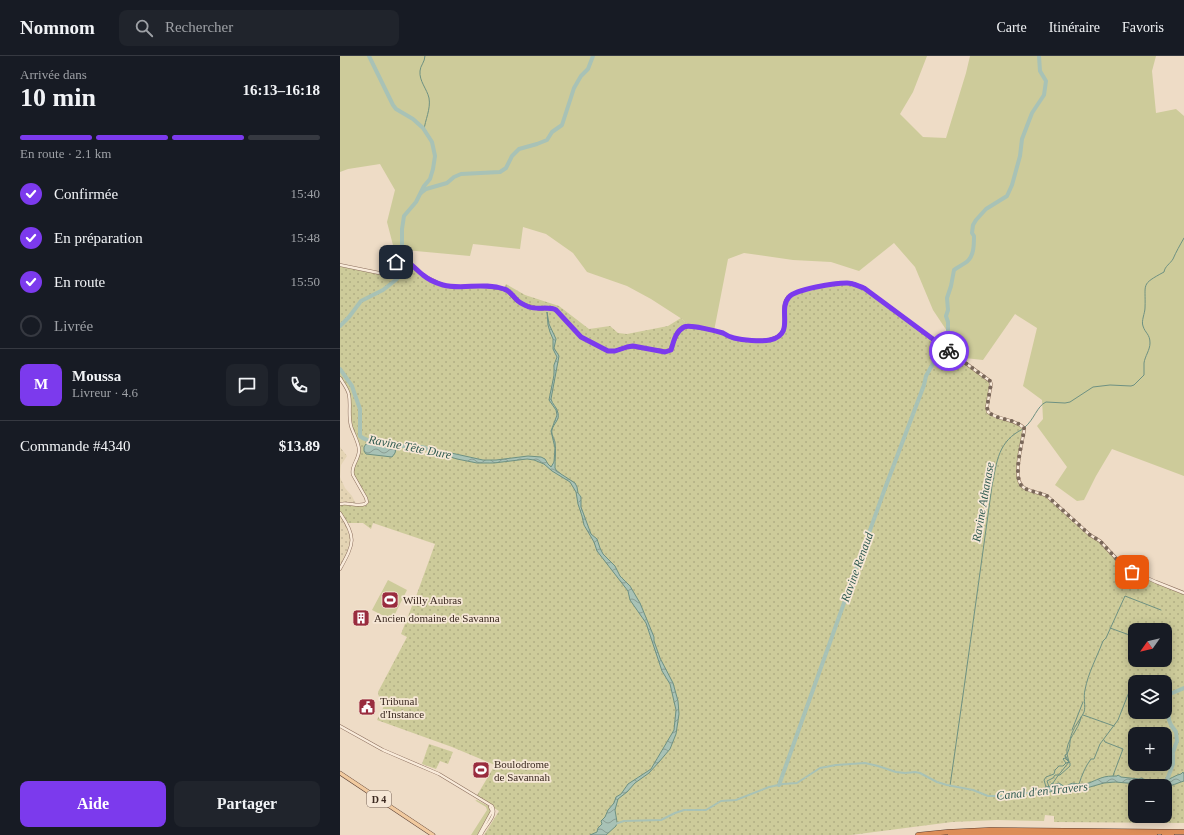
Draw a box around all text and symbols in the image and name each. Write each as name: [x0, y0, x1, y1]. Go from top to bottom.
search box: [119, 10, 399, 46]
text: Nomnom: [20, 17, 95, 38]
icon: search: [133, 17, 155, 39]
text: Rechercher: [165, 19, 233, 35]
text: Carte: [996, 20, 1027, 35]
text: Itinéraire: [1049, 20, 1100, 35]
text: Favoris: [1122, 20, 1164, 35]
text: Arrivée dans: [20, 67, 87, 82]
text: 16:13–16:18: [243, 82, 320, 98]
text: 10 min: [20, 83, 96, 112]
text: En route · 2.1 km: [20, 146, 111, 161]
icon: check: [20, 183, 42, 205]
text: Confirmée: [54, 186, 118, 202]
text: 15:40: [290, 186, 320, 201]
icon: check: [20, 227, 42, 249]
text: En préparation: [54, 230, 143, 246]
text: 15:48: [290, 230, 320, 245]
pin: [379, 245, 413, 279]
icon: home: [385, 251, 407, 273]
icon: check: [20, 271, 42, 293]
text: En route: [54, 274, 105, 290]
text: 15:50: [290, 274, 320, 289]
text: Livrée: [54, 318, 93, 334]
courier: [929, 331, 969, 371]
icon: bike: [938, 340, 960, 362]
button: chat: [226, 364, 268, 406]
button: phone: [278, 364, 320, 406]
text: Moussa: [72, 368, 121, 384]
text: M: [34, 376, 48, 392]
text: Livreur · 4.6: [72, 385, 138, 400]
water label: Ravine Tête Dure: [366, 432, 453, 462]
text: Commande #4340: [20, 438, 130, 454]
text: $13.89: [279, 438, 320, 454]
water label: Ravine Athanase: [969, 460, 997, 544]
water label: Ravine Renaud: [838, 529, 876, 605]
pin: [1115, 555, 1149, 589]
icon: bag: [1121, 561, 1143, 583]
sports icon: Willy Aubras: [380, 590, 400, 610]
place label: Willy Aubras: [403, 594, 462, 606]
building icon: Ancien domaine de Savanna: [351, 608, 371, 628]
place label: Ancien domaine de Savanna: [374, 612, 500, 624]
north arrow: [1128, 623, 1172, 667]
map controls: [1128, 623, 1172, 823]
button: layers: [1128, 675, 1172, 719]
place label: Tribunal d'Instance: [380, 695, 424, 720]
public building icon: Tribunal d'Instance: [357, 697, 377, 717]
button: +: [1128, 727, 1172, 771]
place label: Boulodrome de Savannah: [494, 758, 550, 783]
sports icon: Boulodrome de Savannah: [471, 760, 491, 780]
water label: Canal d'en Travers: [996, 779, 1089, 803]
button: −: [1128, 779, 1172, 823]
button: Aide: [20, 781, 166, 827]
button: Partager: [174, 781, 320, 827]
road number: D 4: [367, 791, 391, 807]

